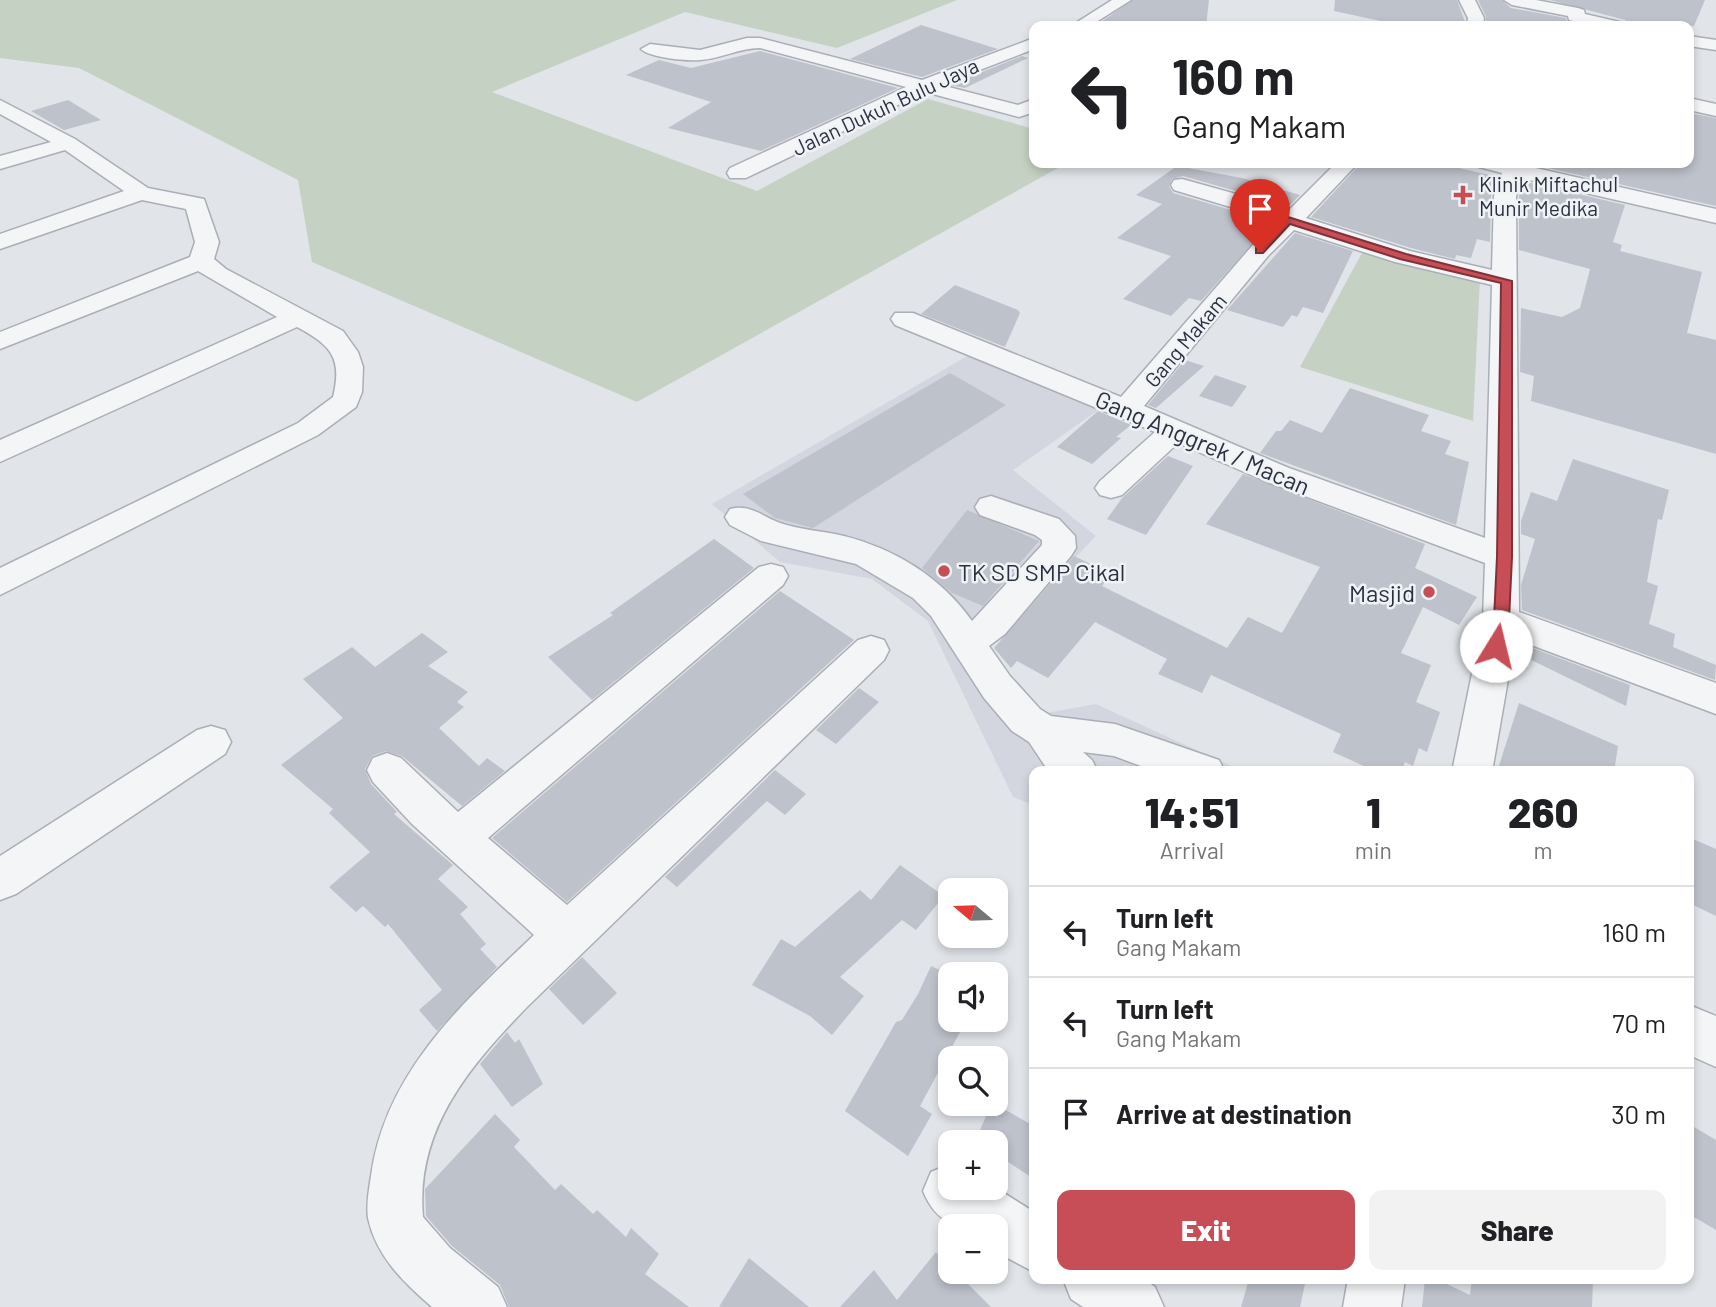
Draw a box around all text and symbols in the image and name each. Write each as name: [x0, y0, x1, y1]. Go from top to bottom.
text: 160 m: [1172, 46, 1294, 105]
icon: left: [1057, 49, 1148, 140]
street label: Jalan Dukuh Bulu Jaya: [788, 52, 982, 160]
text: Gang Makam: [1172, 106, 1346, 144]
place label: Klinik Miftachul Munir Medika: [1479, 171, 1618, 220]
pin: [1230, 179, 1290, 251]
marker: Klinik Miftachul Munir Medika: [1453, 185, 1473, 205]
icon: arrive: [1241, 190, 1279, 228]
street label: Gang Makam: [1139, 288, 1231, 392]
street label: Gang Anggrek / Macan: [1091, 384, 1315, 500]
place label: TK SD SMP Cikal: [958, 557, 1125, 586]
marker: TK SD SMP Cikal: [936, 563, 952, 579]
place label: Masjid: [1349, 578, 1415, 607]
marker: Masjid: [1421, 584, 1437, 600]
position arrow: [1459, 609, 1533, 683]
text: 14:51: [1145, 786, 1239, 836]
text: 1: [1366, 786, 1381, 836]
text: 260: [1508, 786, 1578, 836]
text: Arrival: [1160, 836, 1224, 864]
text: min: [1355, 836, 1392, 864]
text: m: [1533, 836, 1553, 864]
north arrow: [938, 878, 1008, 948]
map controls: [938, 878, 1008, 1284]
text: Turn left: [1116, 902, 1214, 933]
icon: left: [1057, 913, 1095, 951]
text: 160 m: [1602, 916, 1666, 947]
text: Gang Makam: [1116, 933, 1241, 961]
button: sound: [938, 962, 1008, 1032]
text: Turn left: [1116, 993, 1214, 1024]
icon: left: [1057, 1004, 1095, 1042]
text: 70 m: [1612, 1007, 1666, 1038]
text: Gang Makam: [1116, 1024, 1241, 1052]
button: search: [938, 1046, 1008, 1116]
icon: arrive: [1057, 1095, 1095, 1133]
text: Arrive at destination: [1116, 1098, 1352, 1129]
text: 30 m: [1611, 1098, 1666, 1129]
button: +: [938, 1130, 1008, 1200]
button: Exit: [1057, 1190, 1355, 1270]
button: Share: [1369, 1190, 1666, 1270]
button: −: [938, 1214, 1008, 1284]

